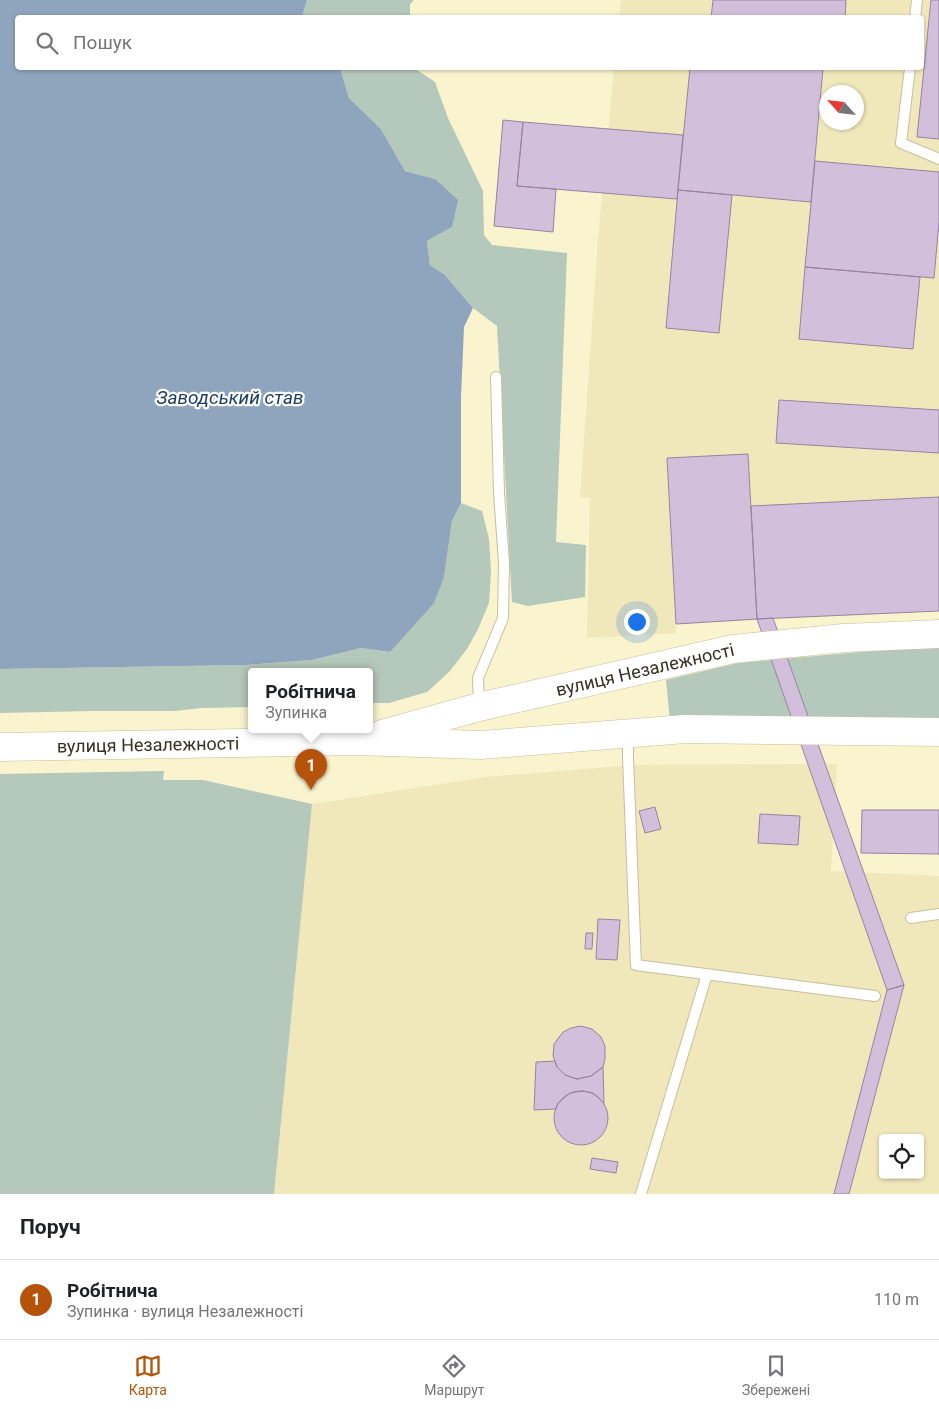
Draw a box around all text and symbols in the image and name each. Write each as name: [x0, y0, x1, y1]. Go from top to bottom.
search box: [15, 15, 924, 70]
icon: search: [33, 29, 61, 57]
text: Пошук: [73, 31, 132, 54]
north arrow: [819, 85, 864, 130]
water label: Заводський став: [157, 386, 303, 409]
your location: [624, 609, 650, 635]
street label: вулиця Незалежності: [554, 639, 736, 700]
popup: [248, 668, 373, 733]
text: Робітнича: [265, 680, 356, 703]
text: Зупинка: [265, 703, 327, 722]
street label: вулиця Незалежності: [57, 732, 239, 757]
pin: 1: [295, 749, 327, 790]
map controls: [879, 1134, 924, 1179]
button: locate: [879, 1134, 924, 1179]
text: Поруч: [20, 1215, 81, 1239]
text: Робітнича: [67, 1279, 158, 1302]
text: 1: [31, 1290, 41, 1309]
text: 110 m: [874, 1290, 919, 1309]
text: Зупинка · вулиця Незалежності: [67, 1302, 303, 1321]
tab: Карта: [129, 1352, 167, 1398]
tab: Маршрут: [424, 1352, 485, 1398]
tab: Збережені: [742, 1352, 810, 1398]

